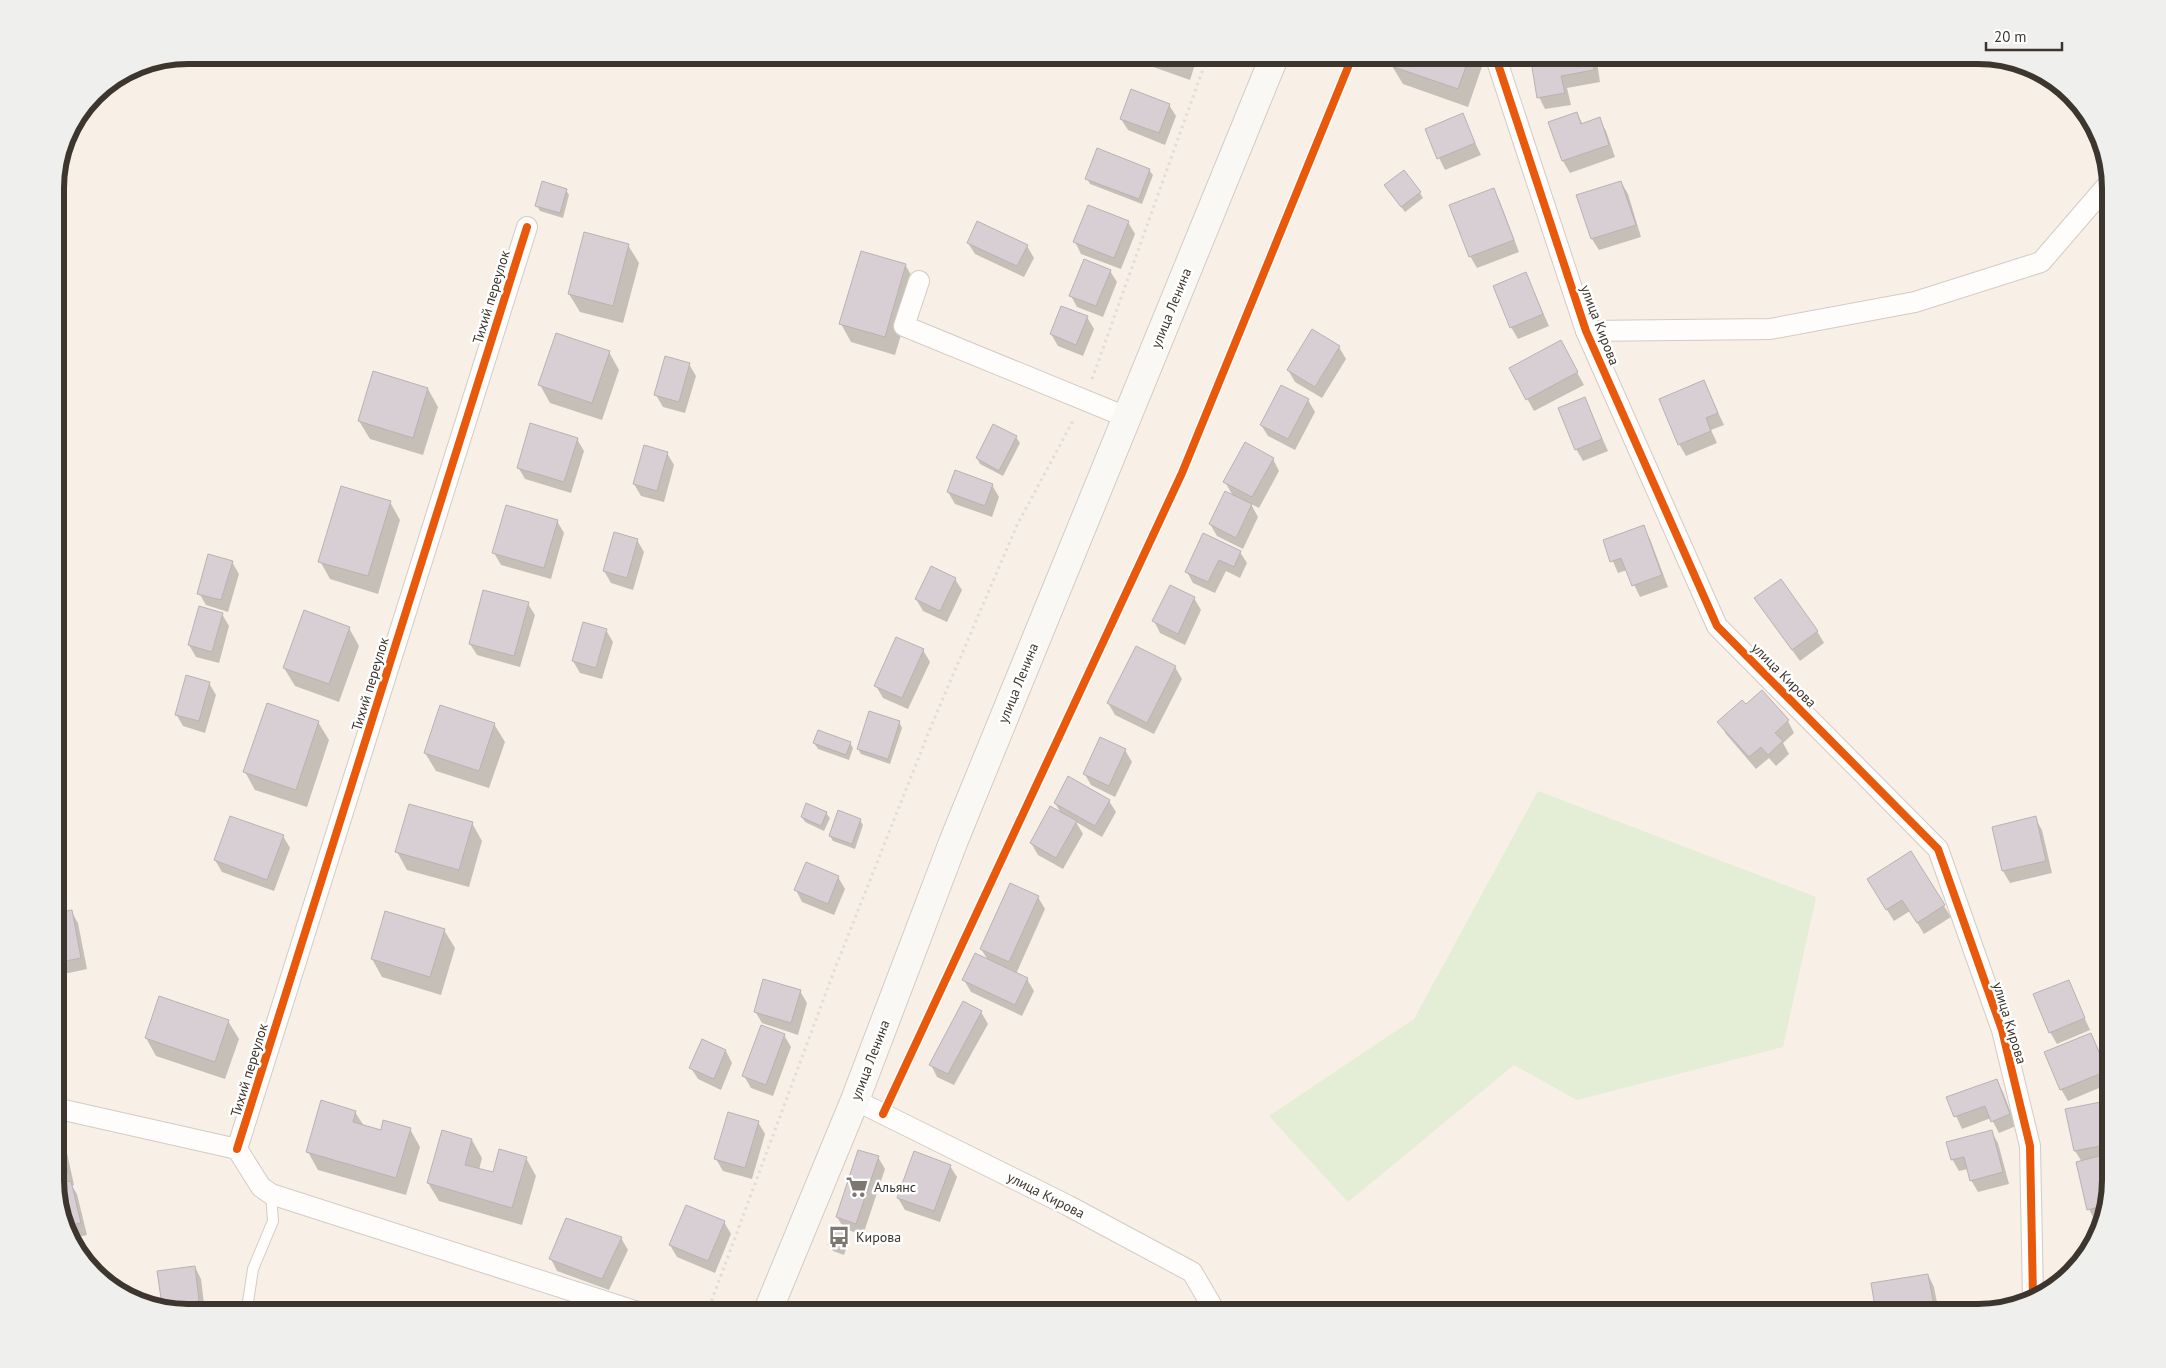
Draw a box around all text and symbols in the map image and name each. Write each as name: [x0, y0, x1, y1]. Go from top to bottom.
scale bar: [1986, 20, 2062, 52]
text: 20 m: [1994, 27, 2027, 46]
street label: Тихий переулок: [468, 248, 514, 346]
street label: улица Ленина: [1147, 265, 1195, 351]
street label: улица Кирова: [1576, 282, 1624, 368]
street label: Тихий переулок: [347, 635, 393, 733]
street label: улица Кирова: [1748, 639, 1820, 711]
street label: улица Ленина: [994, 640, 1042, 726]
street label: улица Кирова: [1989, 980, 2031, 1066]
street label: улица Ленина: [846, 1017, 894, 1103]
street label: Тихий переулок: [226, 1021, 272, 1119]
street label: улица Кирова: [1004, 1168, 1088, 1222]
supermarket icon: Альянс: [844, 1174, 870, 1200]
place label: Альянс: [874, 1178, 916, 1196]
bus stop icon: Кирова: [826, 1224, 852, 1250]
place label: Кирова: [856, 1228, 901, 1246]

